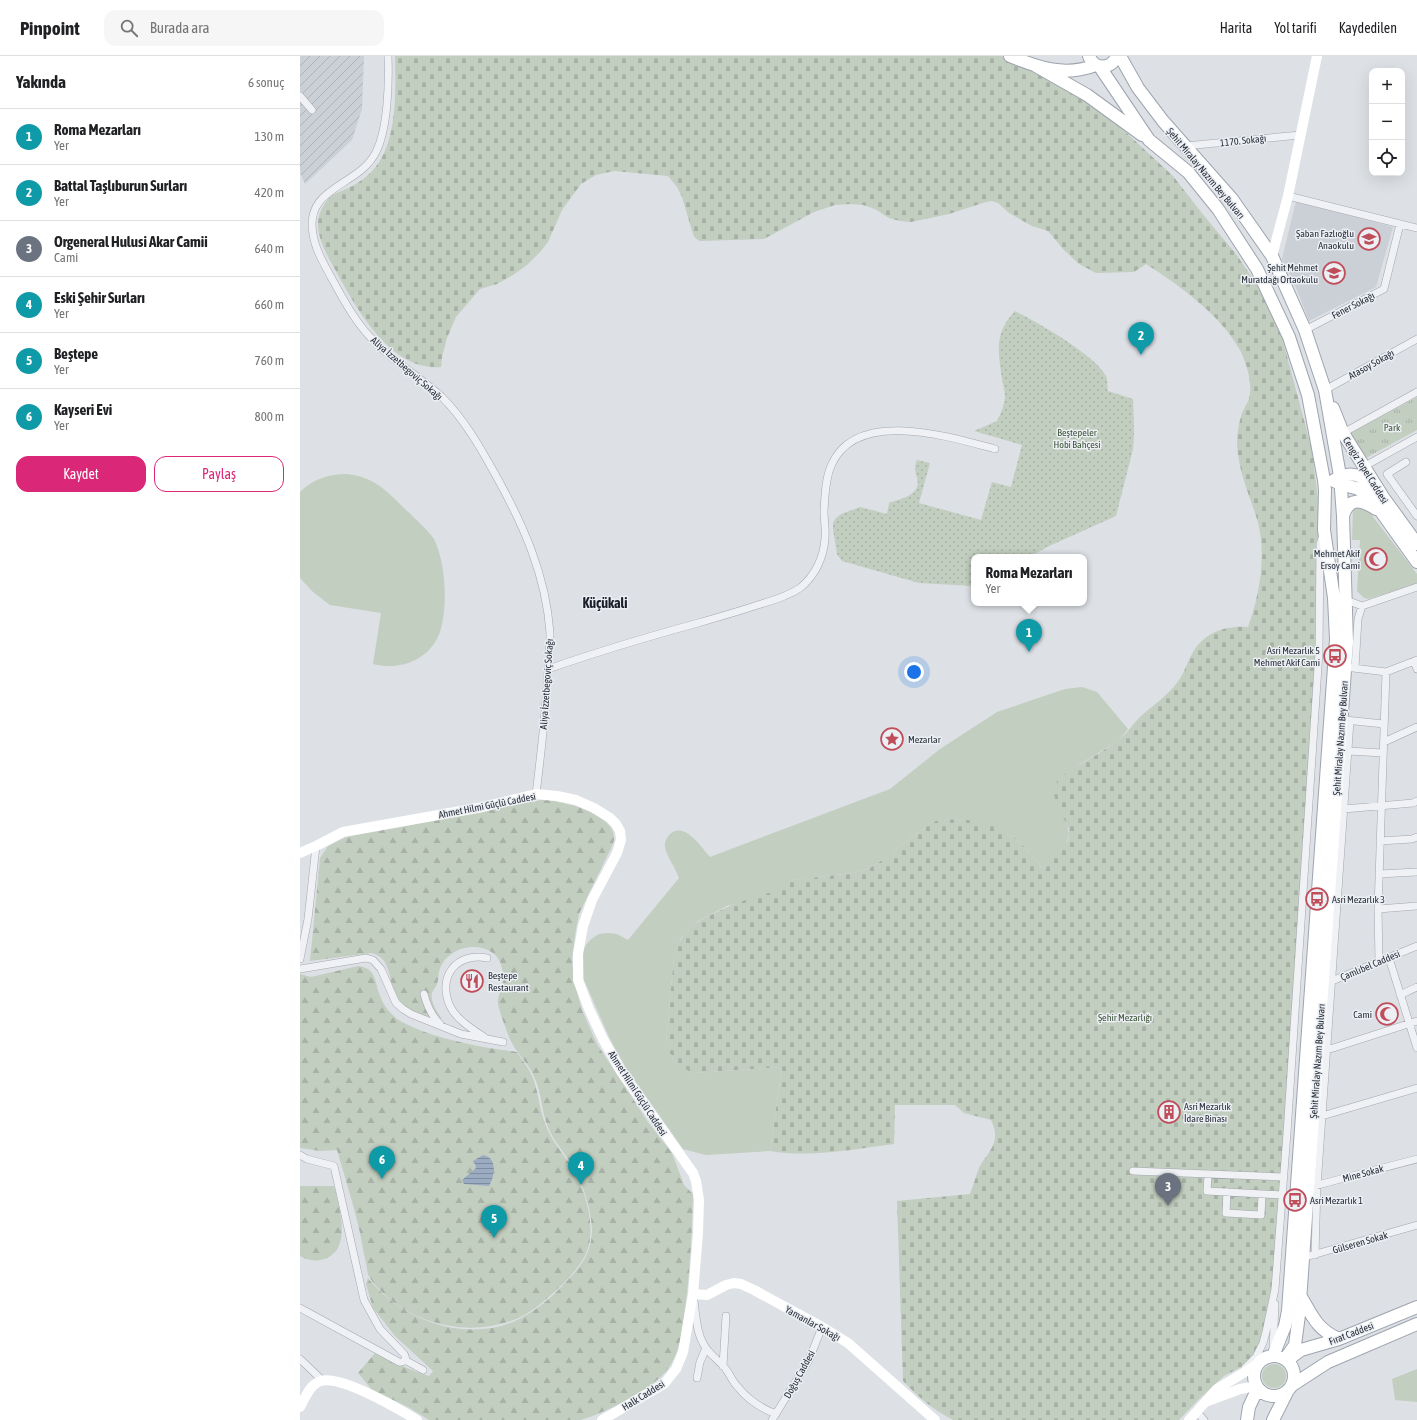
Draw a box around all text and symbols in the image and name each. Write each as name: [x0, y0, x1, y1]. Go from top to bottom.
search box: [104, 10, 384, 46]
text: Pinpoint: [20, 17, 80, 39]
icon: search: [118, 17, 140, 39]
text: Burada ara: [150, 19, 209, 36]
text: Harita: [1220, 20, 1252, 36]
text: Yol tarifi: [1274, 20, 1317, 36]
text: Kaydedilen: [1339, 20, 1397, 36]
map controls: [1369, 68, 1405, 176]
button: +: [1369, 68, 1405, 104]
text: Yakında: [16, 72, 66, 92]
text: 6 sonuç: [248, 75, 284, 90]
button: −: [1369, 104, 1405, 140]
text: Roma Mezarları: [54, 121, 141, 138]
street label: Şehit Miralay Nazım Bey Bulvarı: [1164, 126, 1247, 221]
text: 1: [26, 129, 32, 144]
text: 130 m: [255, 129, 284, 144]
street label: 1170. Sokağı: [1219, 133, 1267, 148]
text: Yer: [54, 138, 69, 153]
button: locate: [1369, 140, 1405, 176]
text: Battal Taşlıburun Surları: [54, 177, 187, 194]
text: 2: [26, 185, 32, 200]
text: 420 m: [255, 185, 284, 200]
text: Yer: [54, 194, 69, 209]
school or university icon: Şaban Fazlıoğlu Anaokulu: [1356, 226, 1382, 252]
place label: Şaban Fazlıoğlu Anaokulu: [1296, 228, 1354, 251]
text: Orgeneral Hulusi Akar Camii: [54, 233, 208, 250]
text: 3: [26, 241, 32, 256]
text: 640 m: [255, 241, 284, 256]
text: Cami: [54, 250, 78, 265]
school or university icon: Şehit Mehmet Muratdağı Ortaokulu: [1321, 260, 1347, 286]
place label: Şehit Mehmet Muratdağı Ortaokulu: [1241, 262, 1318, 285]
text: Eski Şehir Surları: [54, 289, 145, 306]
street label: Fener Sokağı: [1330, 290, 1377, 321]
text: 4: [26, 297, 32, 312]
text: 660 m: [255, 297, 284, 312]
text: Yer: [54, 306, 69, 321]
pin: 2: [1128, 322, 1154, 355]
street label: Aliya İzzetbegoviç Sokağı: [369, 334, 445, 402]
text: Beştepe: [54, 345, 98, 362]
street label: Atasoy Sokağı: [1346, 347, 1396, 382]
text: 5: [26, 353, 32, 368]
text: 760 m: [255, 353, 284, 368]
text: Yer: [54, 362, 69, 377]
text: Kayseri Evi: [54, 401, 112, 418]
text: 6: [26, 409, 32, 424]
text: 800 m: [255, 409, 284, 424]
text: Yer: [54, 418, 69, 433]
park label: Park: [1384, 422, 1401, 433]
park label: Beştepeler Hobi Bahçesi: [1053, 427, 1101, 450]
street label: Cengiz Topel Caddesi: [1341, 435, 1390, 506]
button: Kaydet: [16, 456, 146, 492]
button: Paylaş: [154, 456, 284, 492]
mosque icon: Mehmet Akif Ersoy Cami: [1363, 546, 1389, 572]
place label: Mehmet Akif Ersoy Cami: [1314, 548, 1360, 571]
popup: [971, 554, 1087, 606]
text: Roma Mezarları: [986, 564, 1072, 581]
text: Yer: [986, 581, 1000, 596]
district label: Küçükali: [582, 595, 628, 611]
pin: 1: [1016, 619, 1042, 652]
street label: Aliya İzzetbegoviç Sokağı: [538, 638, 555, 730]
bus stop icon: Asri Mezarlık 5 Mehmet Akif Cami: [1322, 643, 1348, 669]
place label: Asri Mezarlık 5 Mehmet Akif Cami: [1254, 645, 1320, 668]
your location: [904, 662, 924, 682]
street label: Şehit Miralay Nazım Bey Bulvarı: [1331, 680, 1350, 796]
place icon: Mezarlar: [879, 726, 905, 752]
place label: Mezarlar: [908, 734, 942, 745]
street label: Ahmet Hilmi Güçlü Caddesi: [437, 791, 537, 820]
bus stop icon: Asri Mezarlık 3: [1304, 886, 1330, 912]
place label: Asri Mezarlık 3: [1332, 894, 1385, 905]
street label: Çamlıbel Caddesi: [1339, 948, 1402, 983]
restaurant icon: Beştepe Restaurant: [459, 968, 485, 994]
place label: Beştepe Restaurant: [488, 970, 529, 993]
mosque icon: Cami: [1374, 1001, 1400, 1027]
street label: Şehit Miralay Nazım Bey Bulvarı: [1308, 1003, 1327, 1119]
place label: Cami: [1353, 1009, 1372, 1020]
park label: Şehir Mezarlığı: [1098, 1012, 1152, 1023]
street label: Ahmet Hilmi Güçlü Caddesi: [606, 1049, 669, 1138]
building icon: Asri Mezarlık İdare Binası: [1156, 1099, 1182, 1125]
place label: Asri Mezarlık İdare Binası: [1184, 1101, 1231, 1124]
pin: 6: [369, 1146, 395, 1179]
pin: 4: [568, 1152, 594, 1185]
street label: Mine Sokak: [1341, 1163, 1385, 1184]
pin: 3: [1155, 1173, 1181, 1206]
bus stop icon: Asri Mezarlık 1: [1282, 1187, 1308, 1213]
place label: Asri Mezarlık 1: [1310, 1195, 1363, 1206]
pin: 5: [481, 1205, 507, 1238]
street label: Gülseren Sokak: [1331, 1229, 1390, 1256]
street label: Yamanlar Sokağı: [783, 1304, 842, 1343]
street label: Fırat Caddesi: [1327, 1320, 1375, 1347]
street label: Doğuş Caddesi: [782, 1348, 817, 1400]
street label: Halk Caddesi: [620, 1378, 666, 1413]

